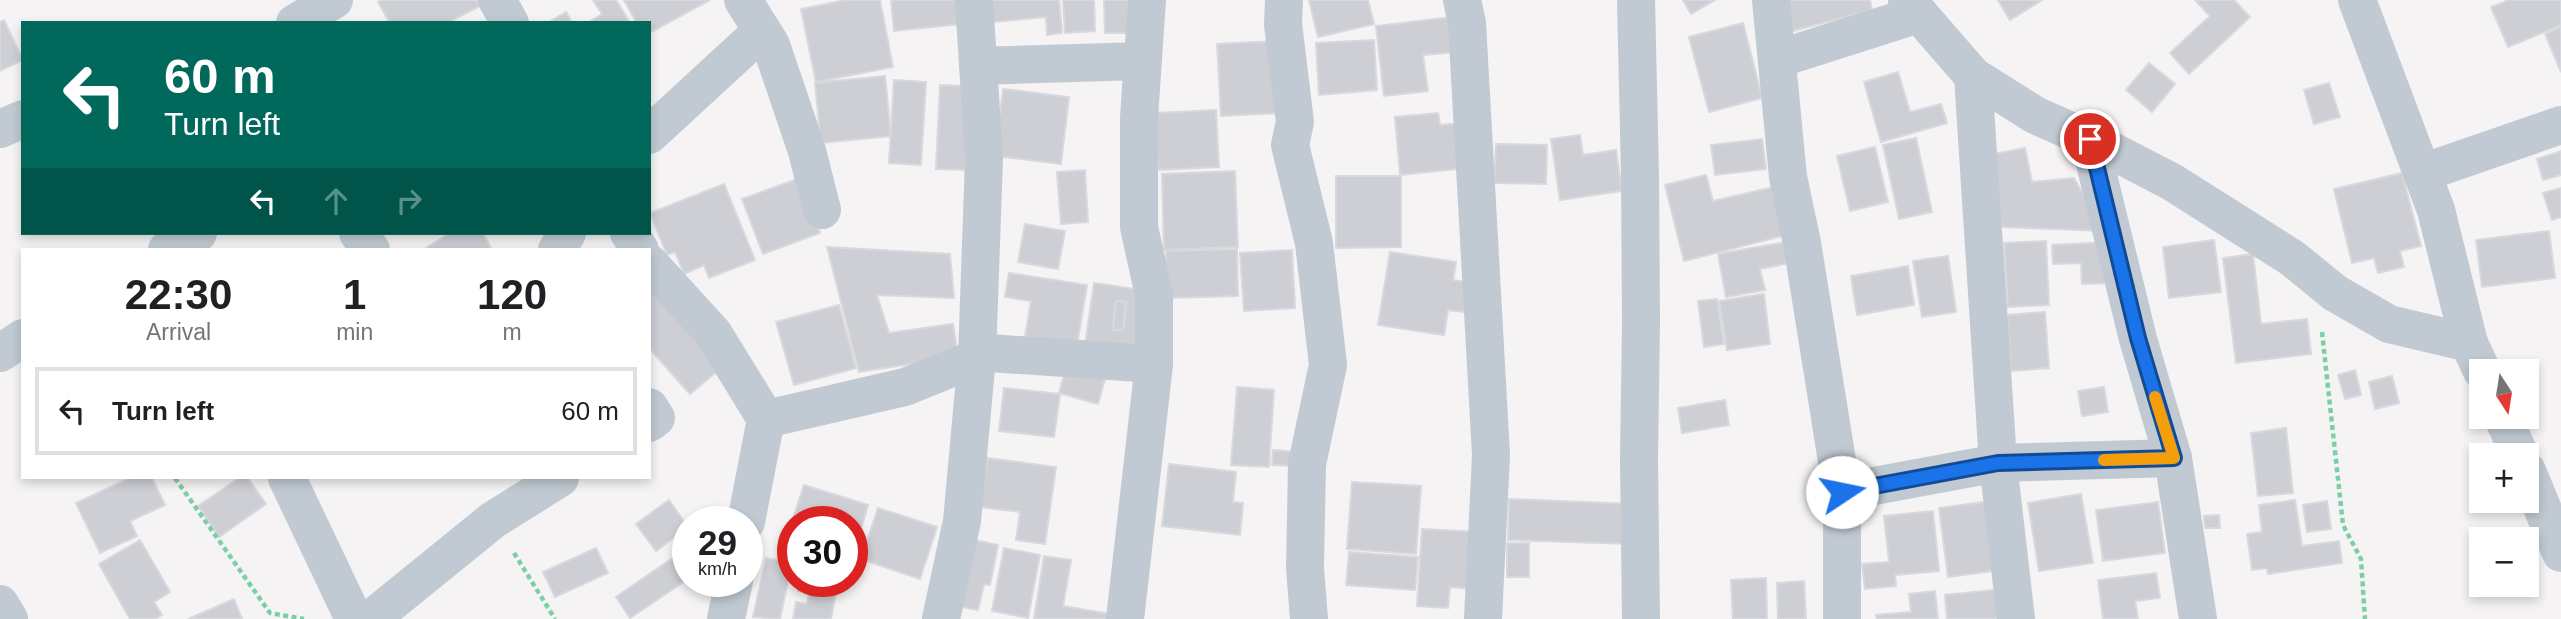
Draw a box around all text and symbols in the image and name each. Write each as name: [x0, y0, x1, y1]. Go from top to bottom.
icon: left: [49, 49, 140, 140]
text: 60 m: [164, 49, 276, 103]
text: Turn left: [164, 106, 280, 142]
pin: [2060, 109, 2120, 169]
icon: arrive: [2071, 120, 2109, 158]
icon: left: [244, 182, 282, 220]
icon: ahead: [317, 182, 355, 220]
icon: right: [390, 182, 428, 220]
text: 22:30: [125, 271, 232, 318]
text: 1: [343, 271, 366, 318]
text: 120: [477, 271, 547, 318]
text: Arrival: [146, 319, 211, 345]
text: min: [336, 319, 373, 345]
text: m: [503, 319, 522, 345]
north arrow: [2469, 359, 2539, 429]
map controls: [2469, 359, 2539, 597]
icon: left: [53, 392, 91, 430]
text: Turn left: [112, 396, 214, 426]
text: 60 m: [561, 396, 619, 426]
button: +: [2469, 443, 2539, 513]
position arrow: [1805, 455, 1879, 529]
speed limit sign: 30: [777, 506, 868, 597]
text: 29: [698, 523, 737, 562]
button: −: [2469, 527, 2539, 597]
text: km/h: [698, 559, 737, 579]

